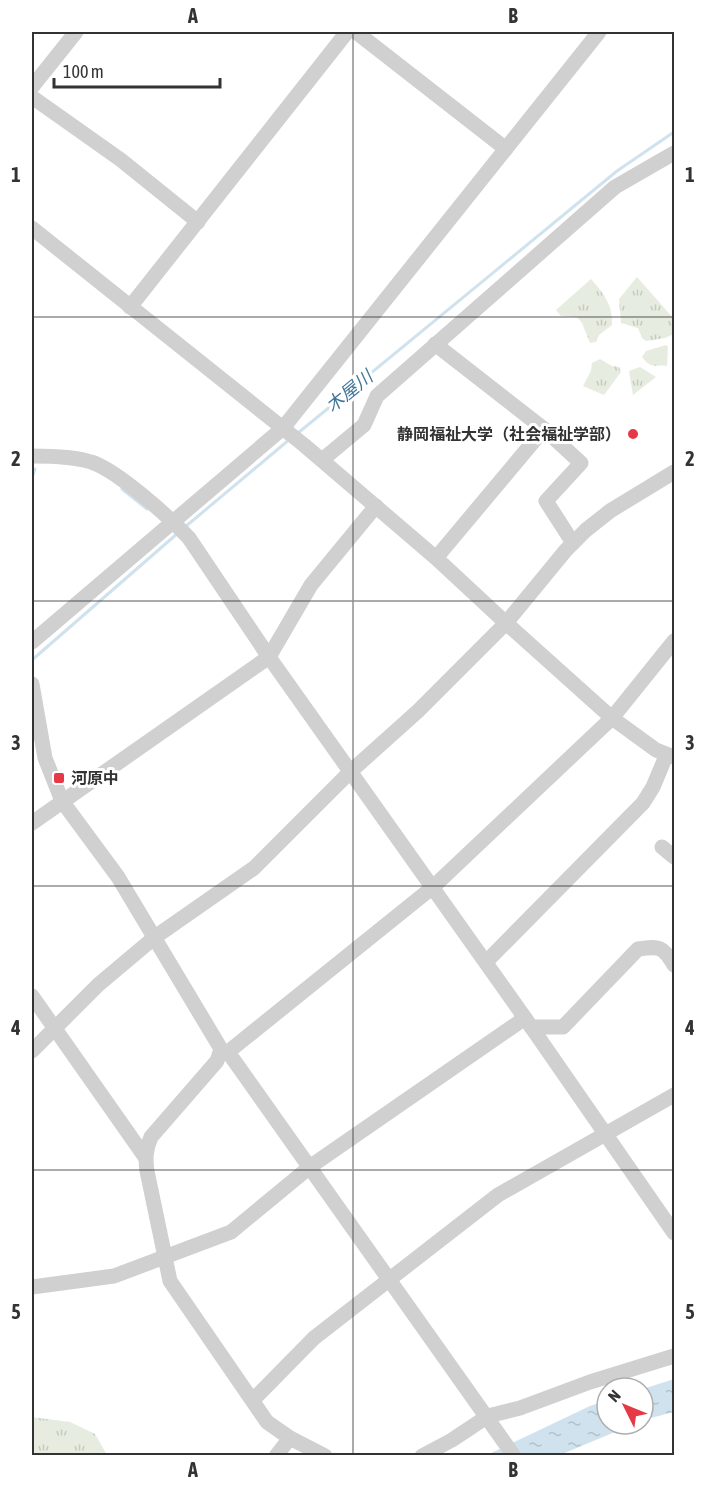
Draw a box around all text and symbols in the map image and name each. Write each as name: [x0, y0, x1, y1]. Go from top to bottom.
text: A: [187, 4, 198, 27]
text: B: [508, 4, 518, 27]
scale bar: [54, 51, 220, 89]
text: 100 m: [63, 61, 104, 82]
text: 1: [11, 163, 21, 186]
text: 1: [685, 163, 695, 186]
water label: 木屋川: [321, 365, 378, 416]
place label: 静岡福祉大学（社会福祉学部）: [397, 425, 621, 443]
marker: 静岡福祉大学（社会福祉学部）: [626, 427, 640, 441]
text: 2: [11, 447, 21, 470]
text: 2: [685, 447, 695, 470]
text: 3: [11, 731, 21, 754]
text: 3: [685, 731, 695, 754]
place label: 河原中: [71, 769, 119, 787]
marker: 河原中: [52, 771, 66, 785]
text: 4: [10, 1016, 21, 1039]
text: 4: [684, 1016, 695, 1039]
text: 5: [11, 1300, 21, 1323]
text: 5: [685, 1300, 695, 1323]
north arrow: [595, 1376, 655, 1436]
text: N: [604, 1386, 624, 1405]
text: A: [187, 1458, 198, 1481]
text: B: [508, 1458, 518, 1481]

